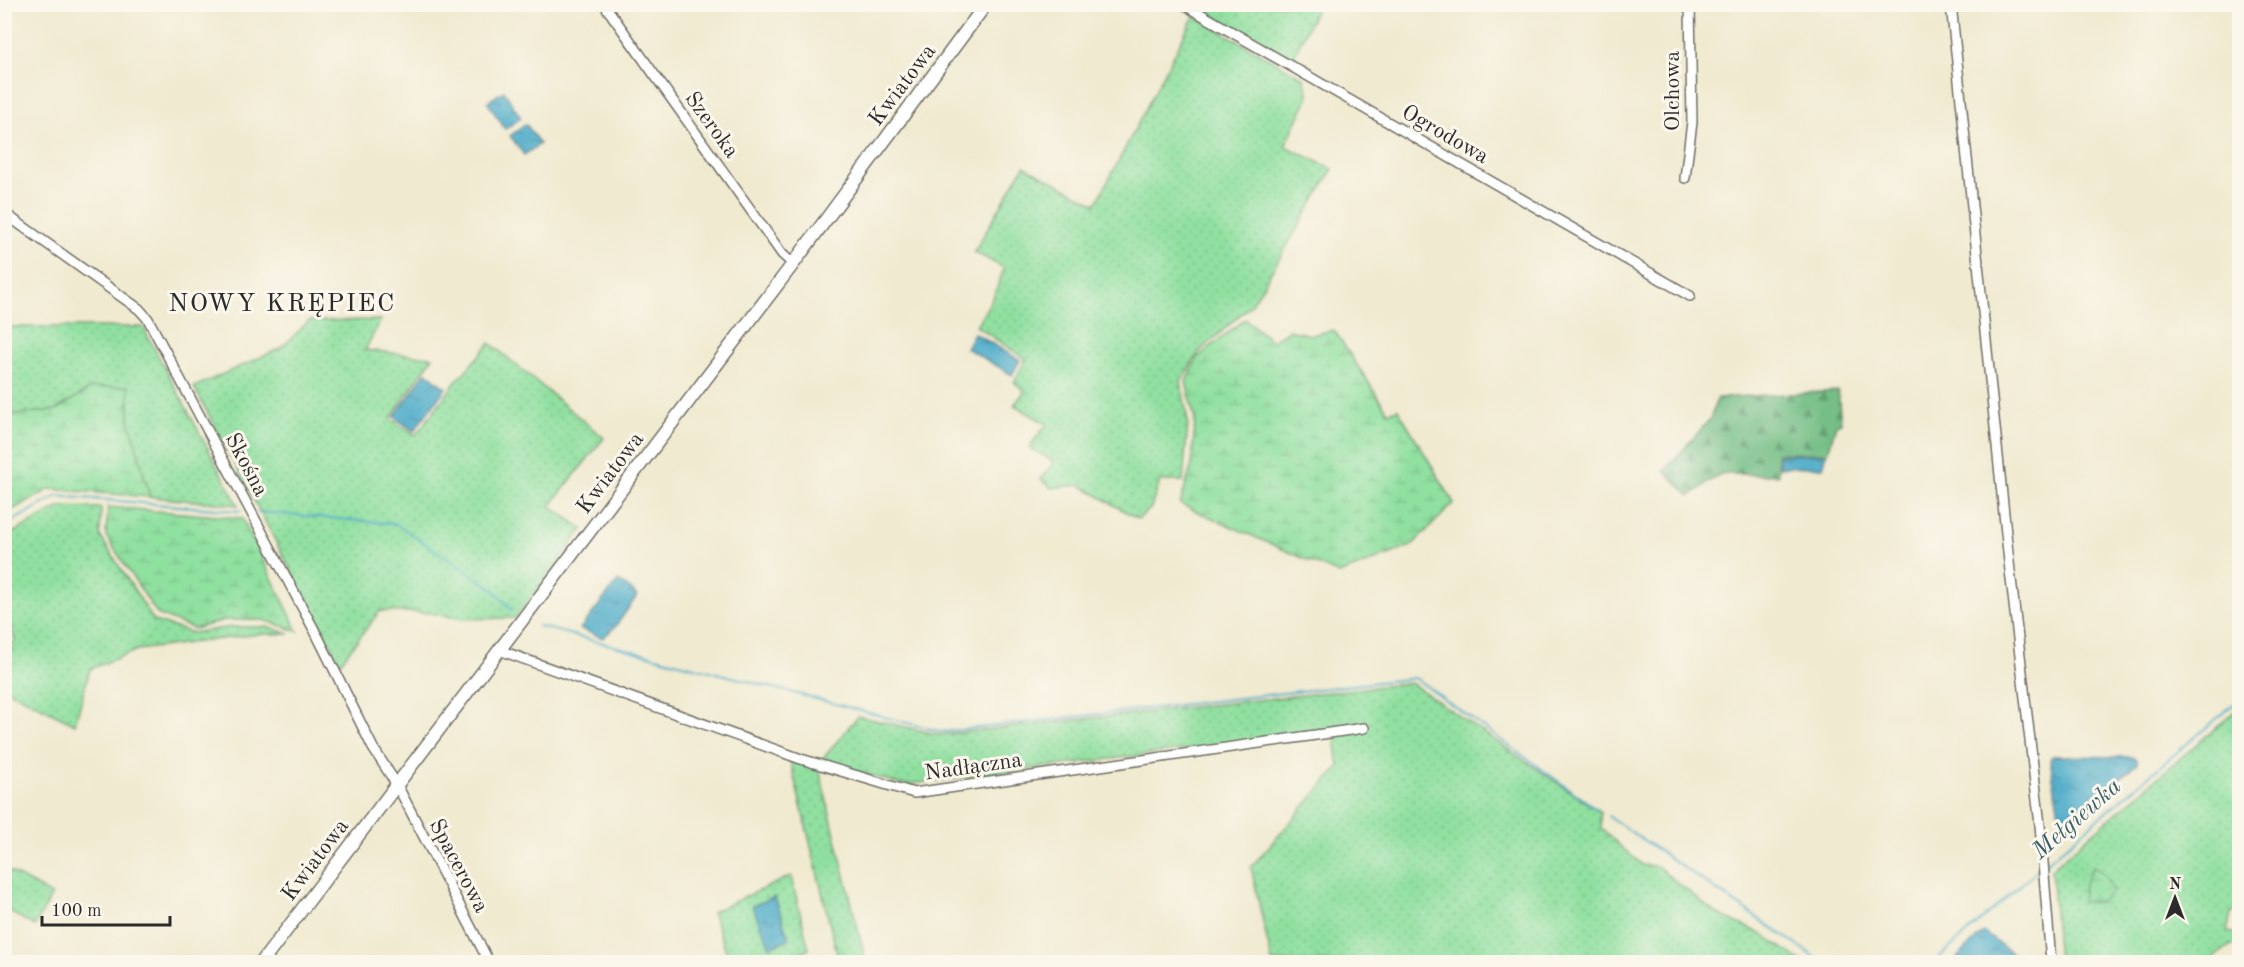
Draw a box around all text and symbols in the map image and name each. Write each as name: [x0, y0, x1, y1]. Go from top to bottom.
street label: Kwiatowa: [865, 40, 940, 130]
street label: Olchowa: [1662, 51, 1684, 131]
street label: Szeroka: [680, 88, 743, 162]
street label: Ogrodowa: [1398, 101, 1492, 168]
district label: NOWY KRĘPIEC: [168, 291, 396, 317]
street label: Kwiatowa: [573, 428, 648, 518]
street label: Skośna: [220, 430, 272, 500]
street label: Nadłączna: [923, 749, 1024, 785]
water label: Mełgiewka: [2027, 774, 2127, 865]
street label: Kwiatowa: [278, 815, 353, 905]
street label: Spacerowa: [424, 816, 492, 916]
north arrow: [2145, 868, 2205, 928]
text: N: [2169, 877, 2182, 893]
scale bar: [42, 889, 170, 927]
text: 100 m: [51, 902, 102, 920]

